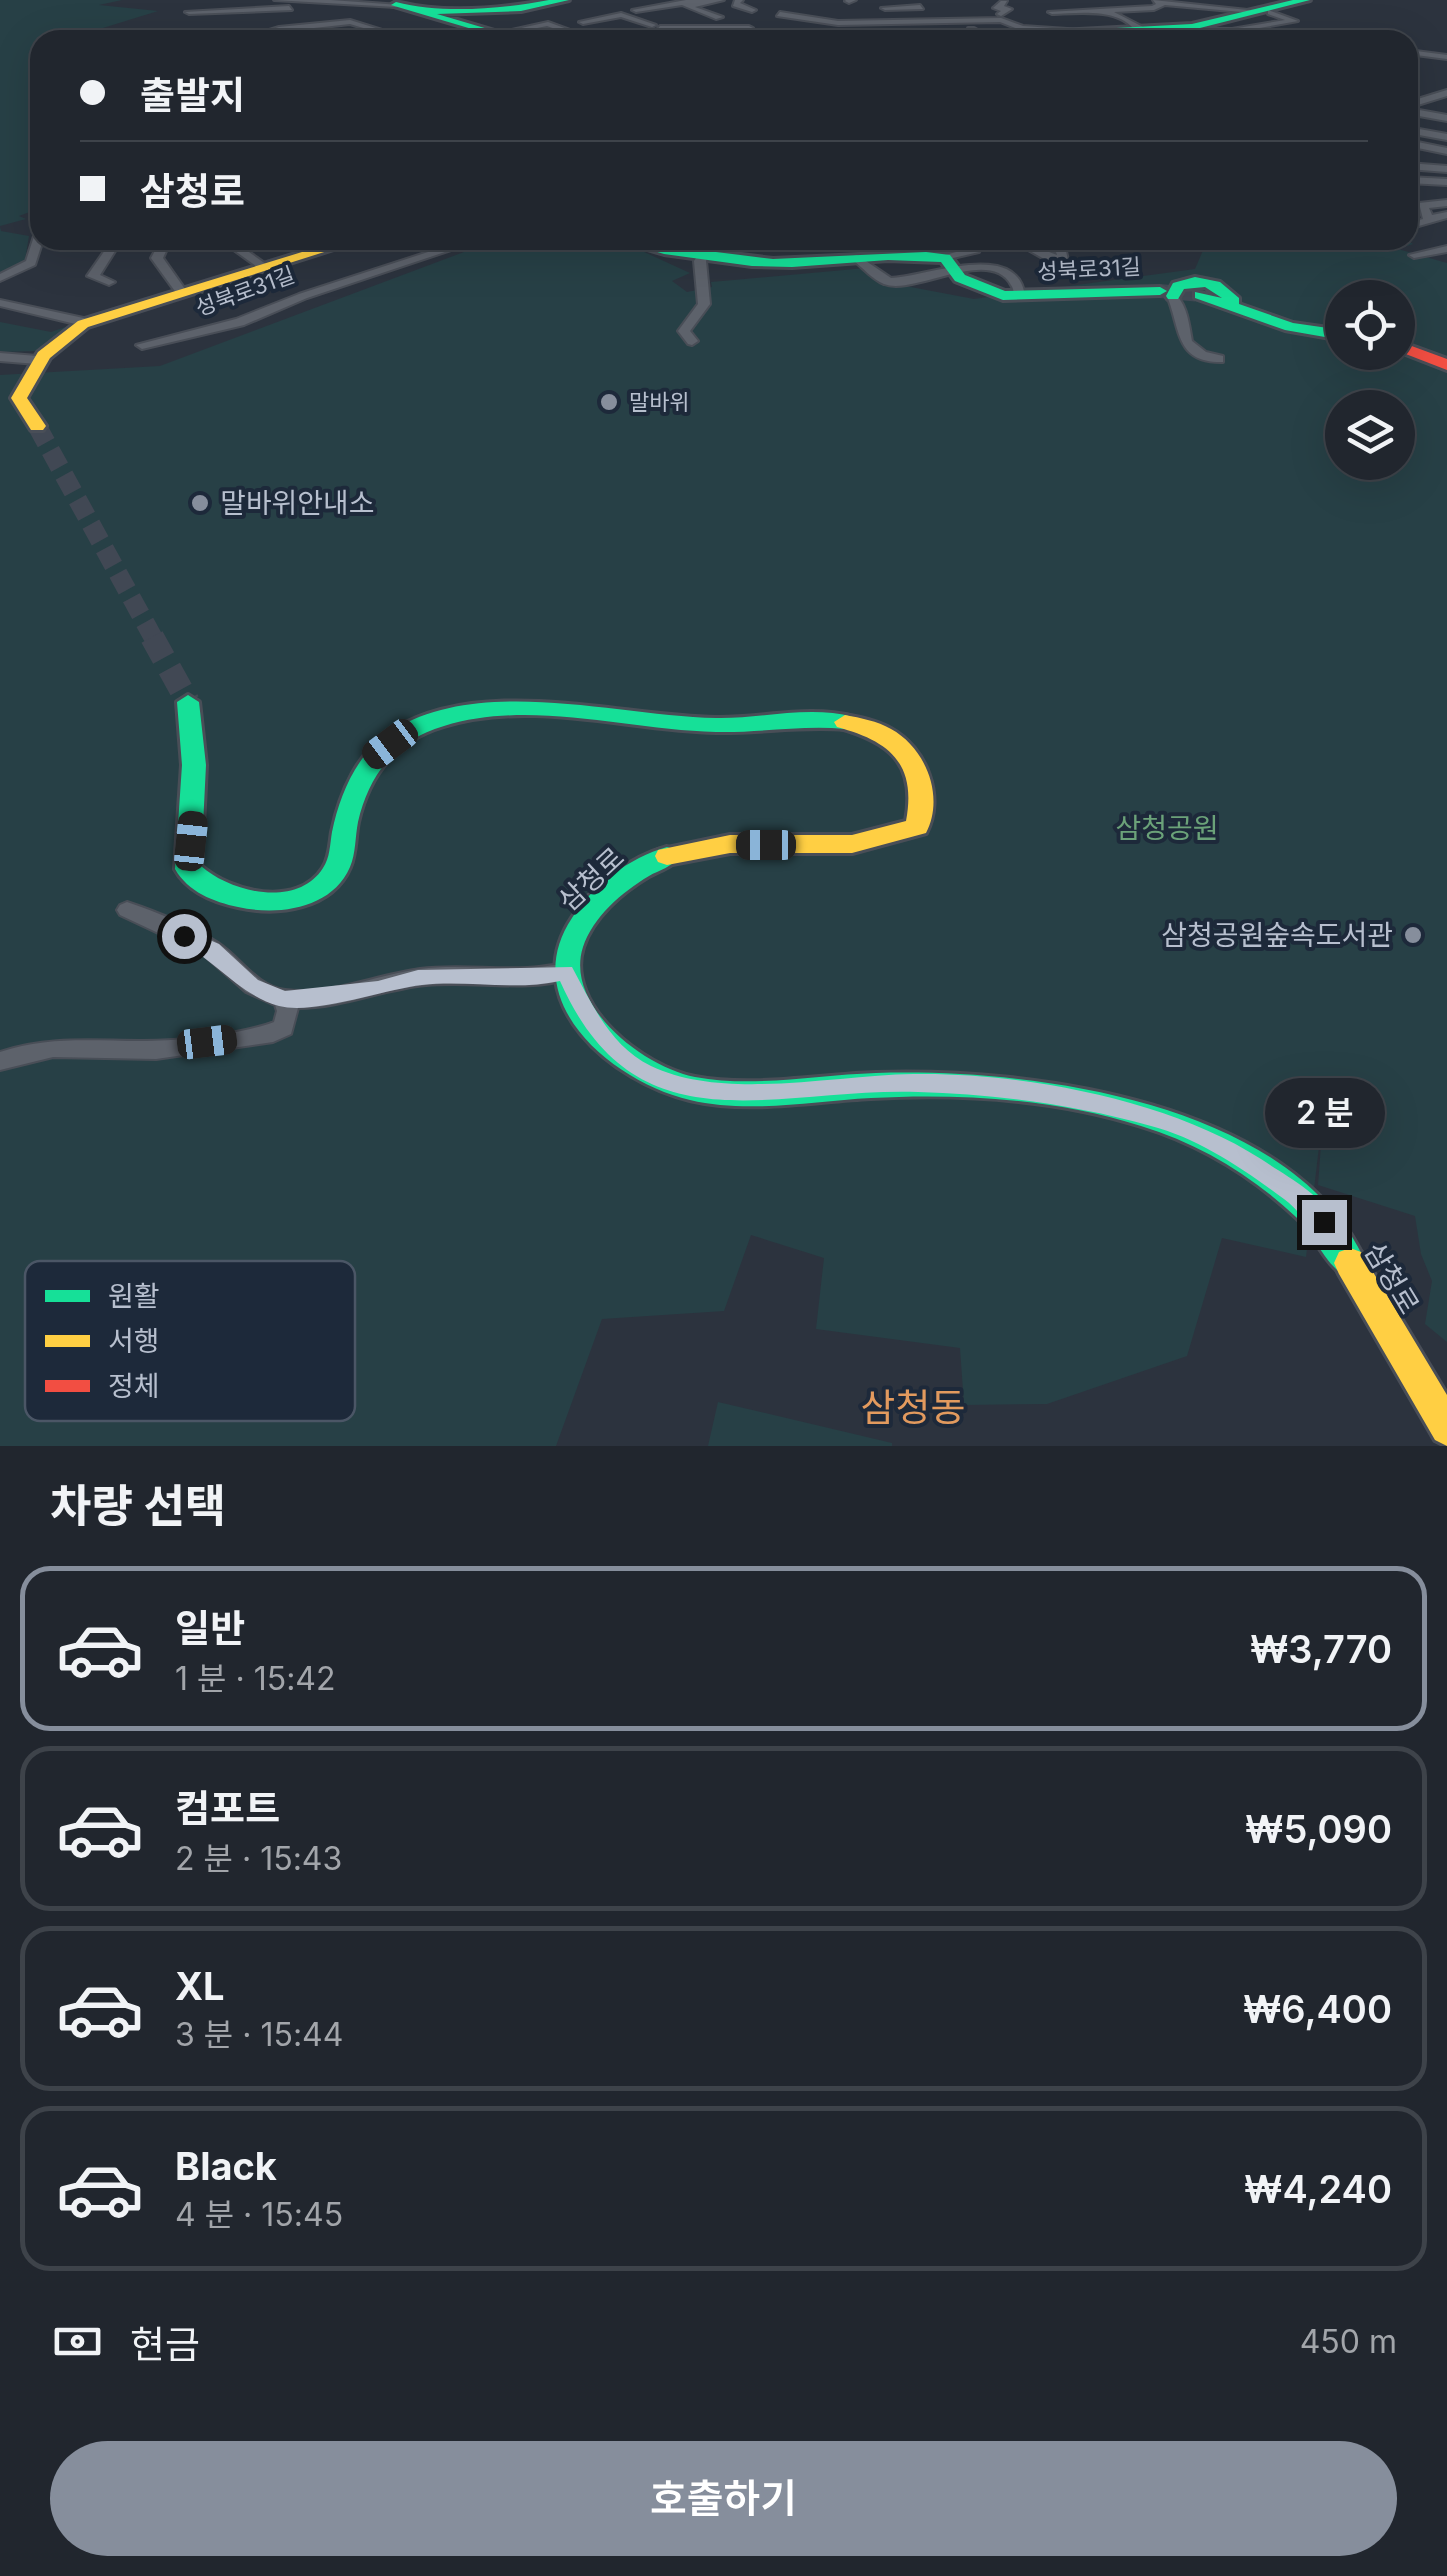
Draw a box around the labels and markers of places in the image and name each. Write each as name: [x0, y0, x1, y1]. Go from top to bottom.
place label: 말바위: [629, 389, 690, 415]
marker: 말바위: [598, 391, 620, 413]
place label: 말바위안내소: [220, 486, 375, 520]
marker: 말바위안내소: [189, 492, 211, 514]
place label: 삼청공원숲속도서관: [1161, 918, 1393, 952]
marker: 삼청공원숲속도서관: [1402, 924, 1424, 946]

